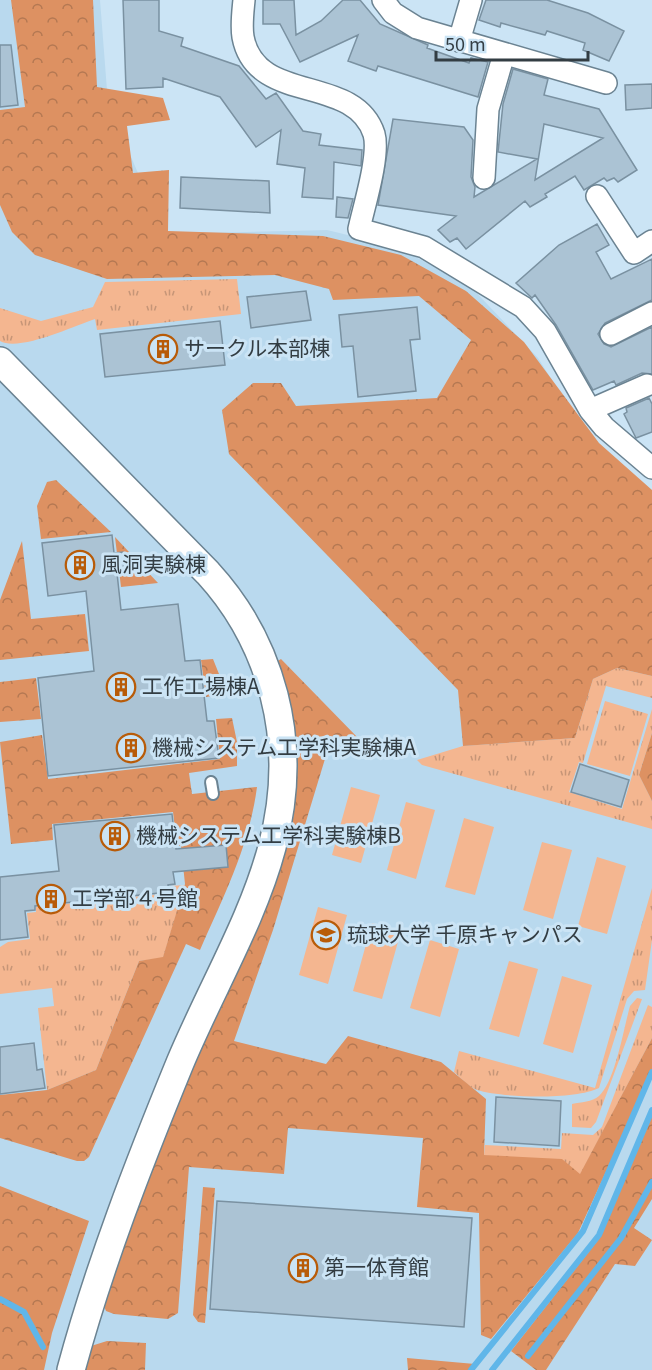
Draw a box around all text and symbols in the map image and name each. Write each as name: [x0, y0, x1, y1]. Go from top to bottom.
scale bar: [436, 24, 588, 62]
text: 50 m: [445, 30, 486, 56]
place label: サークル本部棟: [184, 332, 330, 362]
building icon: サークル本部棟: [147, 333, 179, 365]
place label: 風洞実験棟: [101, 548, 206, 578]
building icon: 風洞実験棟: [64, 549, 96, 581]
place label: 工作工場棟A: [142, 670, 260, 700]
building icon: 工作工場棟A: [105, 671, 137, 703]
place label: 機械システム工学科実験棟A: [152, 731, 416, 761]
building icon: 機械システム工学科実験棟A: [115, 732, 147, 764]
place label: 機械システム工学科実験棟B: [136, 819, 401, 849]
building icon: 機械システム工学科実験棟B: [99, 820, 131, 852]
place label: 工学部４号館: [72, 882, 198, 912]
building icon: 工学部４号館: [35, 883, 67, 915]
place label: 琉球大学 千原キャンパス: [347, 918, 583, 948]
school or university icon: 琉球大学 千原キャンパス: [310, 919, 342, 951]
place label: 第一体育館: [324, 1251, 429, 1281]
building icon: 第一体育館: [287, 1252, 319, 1284]

